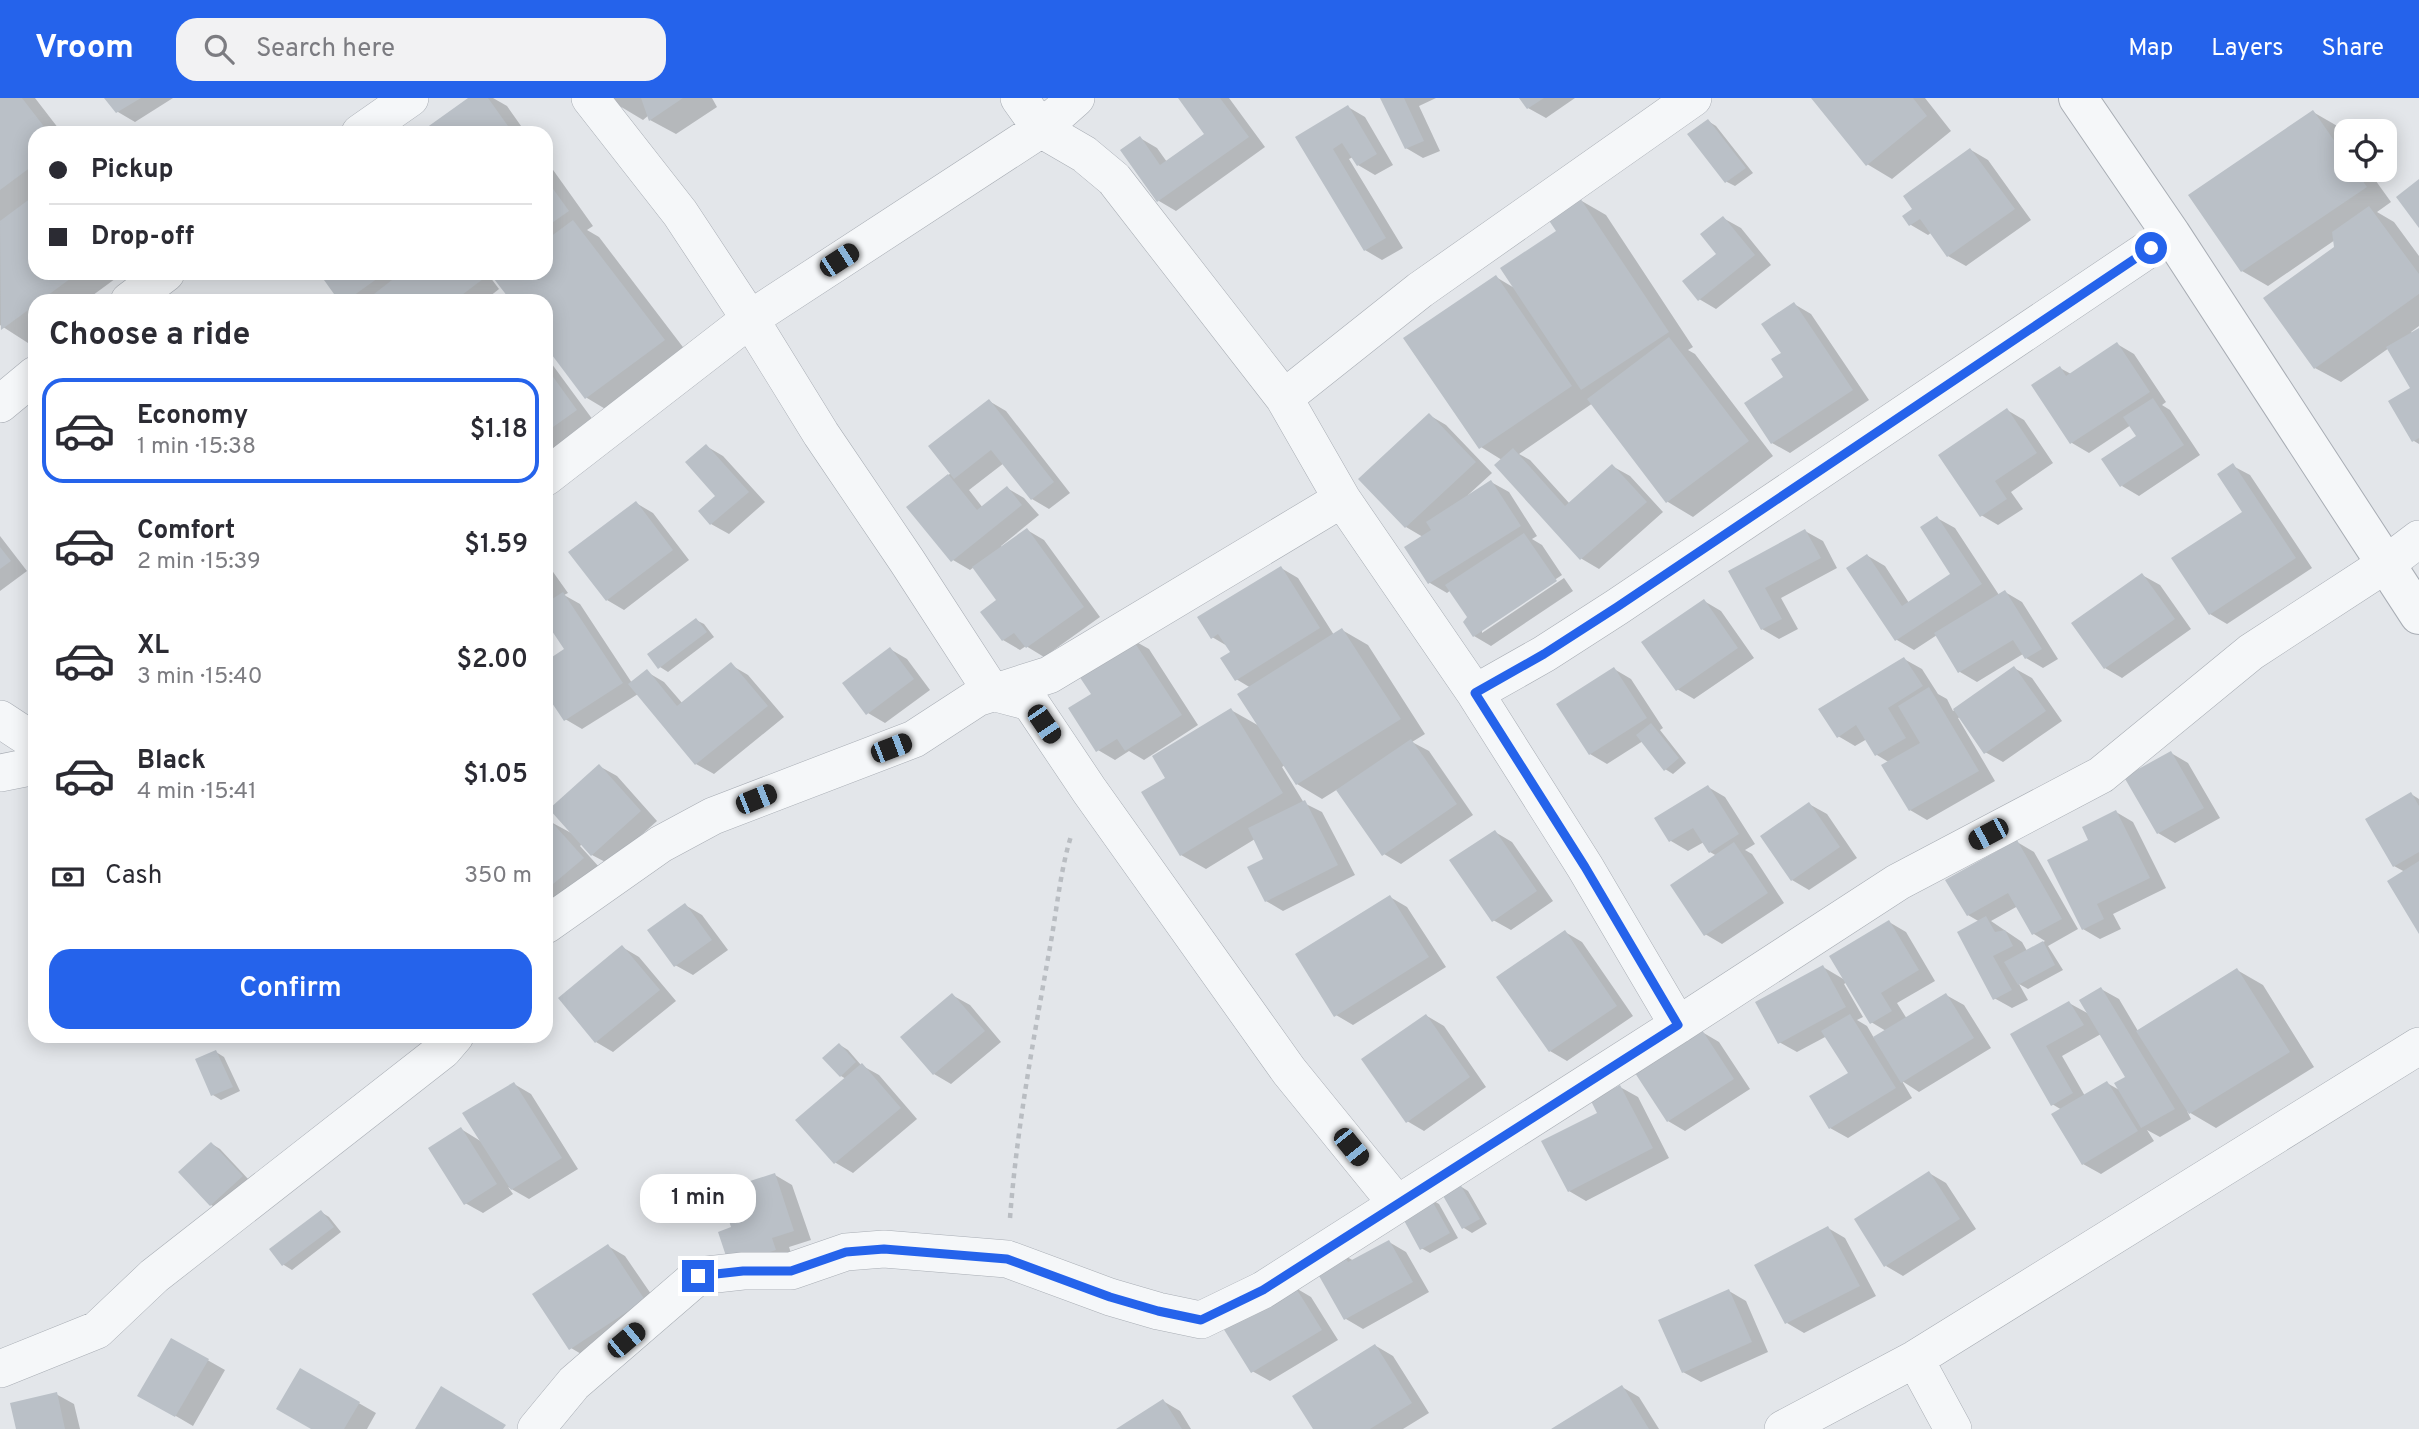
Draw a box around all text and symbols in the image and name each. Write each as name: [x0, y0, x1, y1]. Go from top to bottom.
search box: [176, 18, 666, 81]
text: Vroom: [35, 28, 134, 70]
icon: search: [200, 30, 238, 68]
text: Search here: [256, 33, 395, 66]
text: Map: [2128, 34, 2173, 64]
text: Layers: [2211, 34, 2283, 64]
text: Share: [2321, 34, 2384, 64]
map controls: [2334, 119, 2397, 182]
button: locate: [2334, 119, 2397, 182]
text: Pickup: [91, 154, 174, 187]
text: Drop-off: [91, 221, 194, 254]
route start: [2135, 232, 2167, 264]
car: [816, 240, 863, 280]
text: Choose a ride: [49, 316, 250, 356]
icon: car: [53, 399, 116, 462]
text: Economy: [137, 400, 248, 433]
text: $1.18: [470, 414, 528, 447]
text: 1 min · 15:38: [137, 433, 256, 462]
icon: car: [53, 514, 116, 577]
text: Comfort: [137, 515, 235, 548]
text: $1.59: [464, 529, 528, 562]
text: 2 min · 15:39: [137, 548, 261, 577]
icon: car: [53, 629, 116, 692]
text: XL: [137, 630, 169, 663]
text: $2.00: [456, 644, 528, 677]
text: 3 min · 15:40: [137, 663, 262, 692]
car: [1024, 701, 1065, 747]
car: [868, 731, 915, 765]
icon: car: [53, 744, 116, 807]
text: Black: [137, 745, 206, 778]
text: $1.05: [463, 759, 528, 792]
text: 4 min · 15:41: [137, 778, 257, 807]
car: [733, 781, 780, 817]
car: [1965, 815, 2012, 853]
icon: cash: [49, 858, 87, 896]
text: Cash: [105, 860, 162, 893]
text: 350 m: [464, 862, 532, 891]
button: Confirm: [49, 949, 532, 1029]
car: [1330, 1124, 1373, 1170]
callout: 1 min: [640, 1174, 756, 1224]
text: 1 min: [671, 1184, 725, 1213]
route end: [682, 1260, 714, 1292]
car: [604, 1318, 649, 1362]

